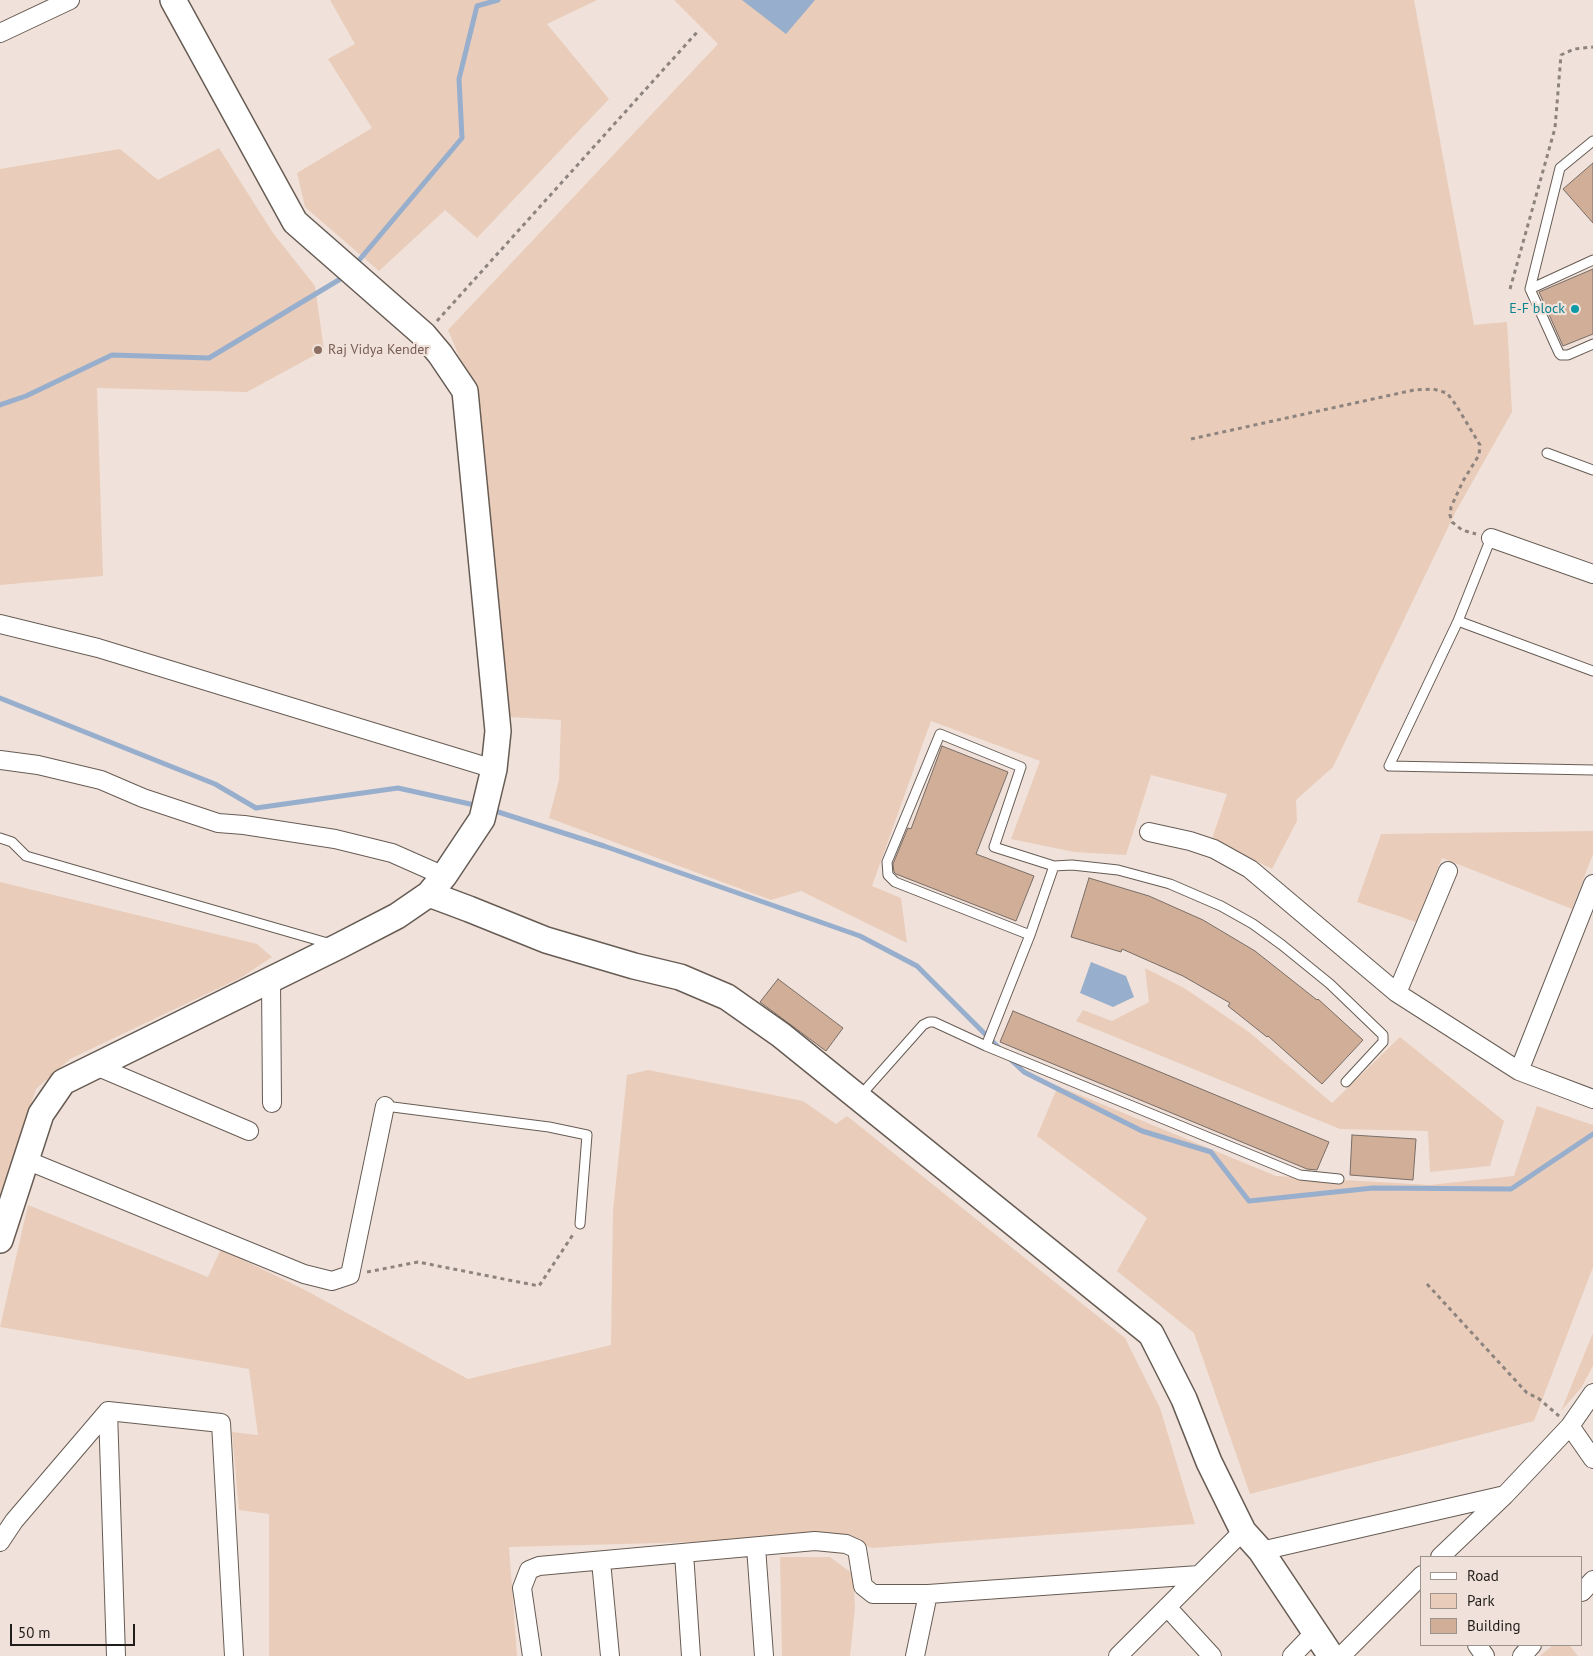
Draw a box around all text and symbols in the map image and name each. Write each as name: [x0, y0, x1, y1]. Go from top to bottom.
place label: E-F block: [1509, 301, 1565, 317]
marker: E-F block: [1569, 303, 1581, 315]
place label: Raj Vidya Kender: [328, 342, 429, 358]
marker: Raj Vidya Kender: [312, 344, 324, 356]
legend: [1420, 1556, 1583, 1646]
text: Road: [1467, 1566, 1499, 1585]
text: Park: [1467, 1591, 1495, 1610]
scale bar: [12, 1614, 138, 1646]
text: Building: [1467, 1616, 1521, 1635]
text: 50 m: [18, 1623, 51, 1642]

